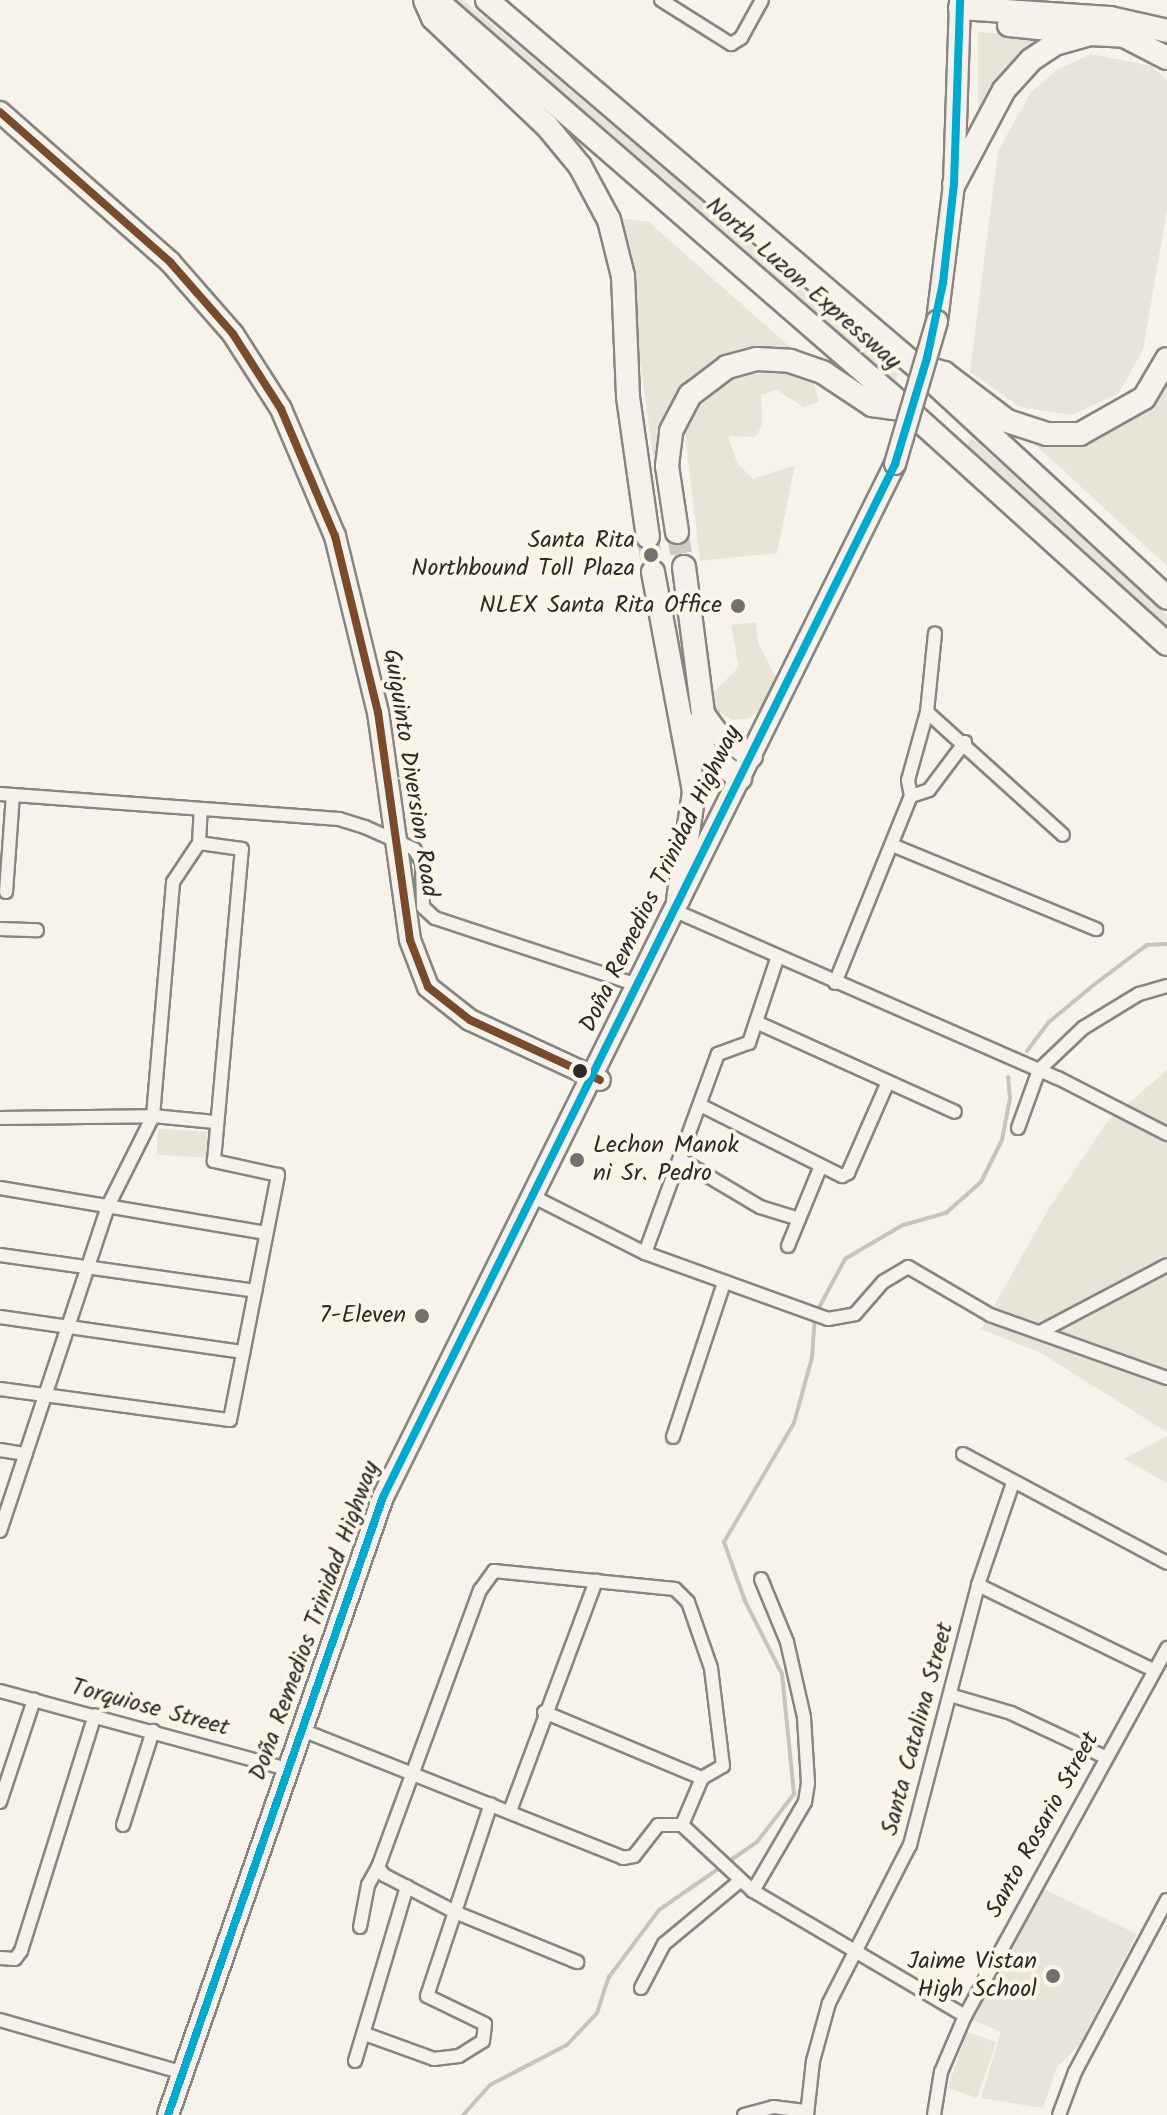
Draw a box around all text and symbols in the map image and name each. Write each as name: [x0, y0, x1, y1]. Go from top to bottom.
street label: North Luzon Expressway: [700, 191, 906, 377]
place label: Santa Rita Northbound Toll Plaza: [411, 527, 635, 583]
marker: Santa Rita Northbound Toll Plaza: [642, 546, 660, 564]
place label: NLEX Santa Rita Office: [479, 592, 722, 620]
marker: NLEX Santa Rita Office: [729, 597, 747, 615]
street label: Guiguinto Diversion Road: [376, 647, 444, 899]
street label: Doña Remedios Trinidad Highway: [574, 721, 748, 1037]
unlabelled marker: [572, 1063, 588, 1079]
place label: Lechon Manok ni Sr. Pedro: [593, 1132, 739, 1188]
marker: Lechon Manok ni Sr. Pedro: [568, 1151, 586, 1169]
place label: 7-Eleven: [319, 1302, 406, 1330]
marker: 7-Eleven: [413, 1307, 431, 1325]
street label: Doña Remedios Trinidad Highway: [244, 1457, 386, 1785]
street label: Santa Catalina Street: [876, 1619, 960, 1839]
street label: Torquiose Street: [68, 1673, 232, 1743]
street label: Santo Rosario Street: [980, 1727, 1106, 1923]
place label: Jaime Vistan High School: [907, 1948, 1037, 2004]
marker: Jaime Vistan High School: [1044, 1967, 1062, 1985]

